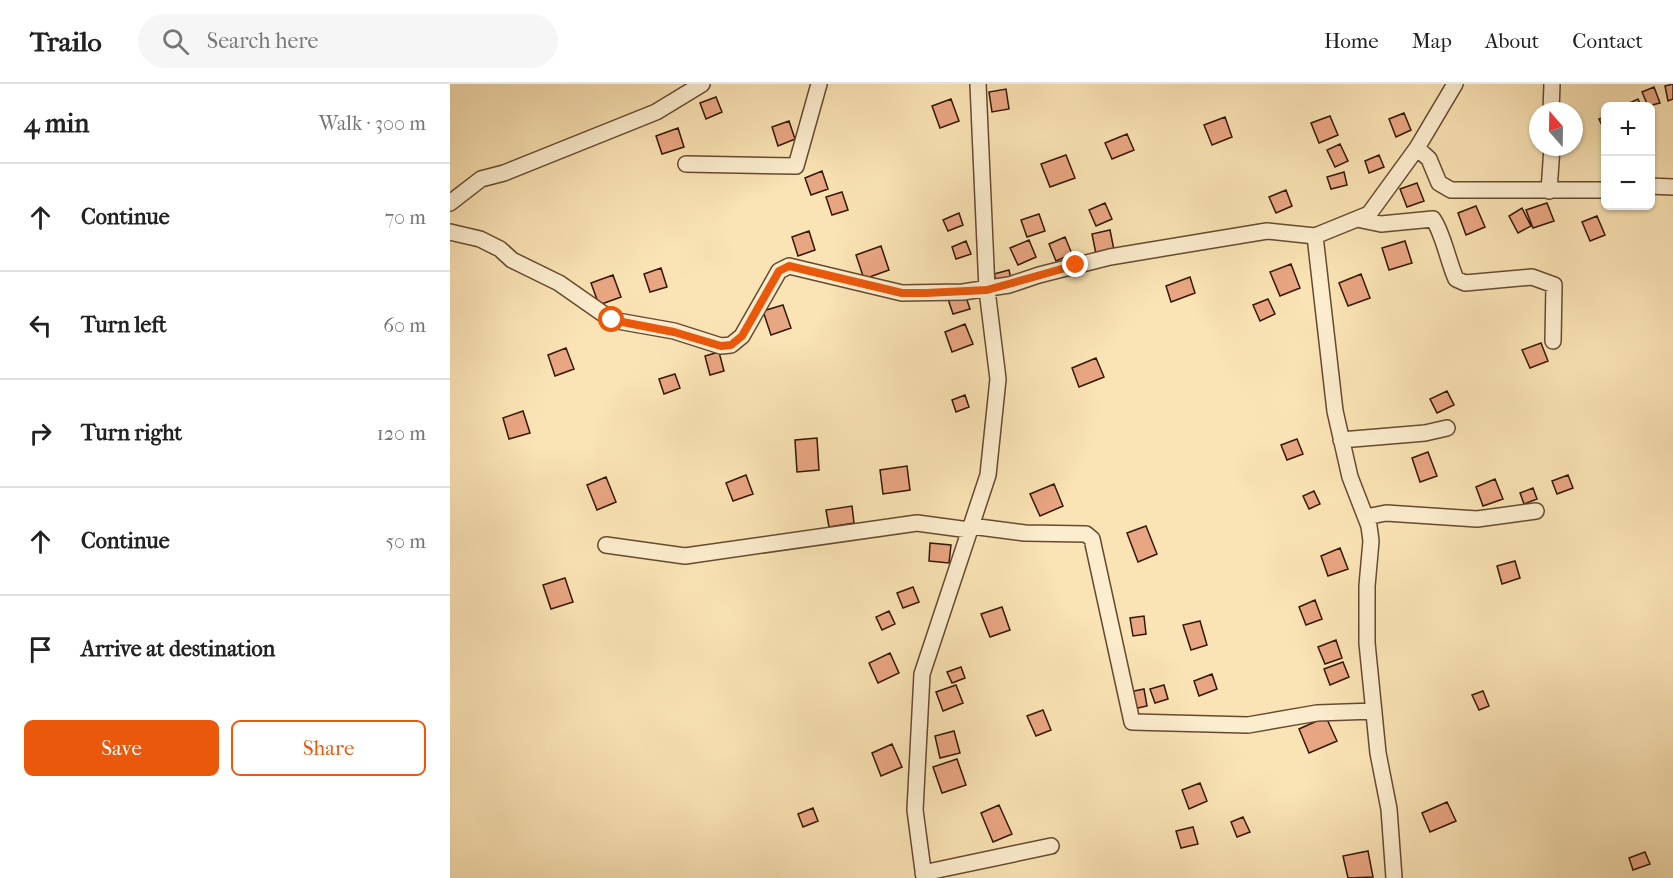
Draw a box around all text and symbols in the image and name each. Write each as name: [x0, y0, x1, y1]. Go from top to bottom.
search box: [138, 14, 558, 68]
text: Trailo: [30, 25, 102, 58]
icon: search: [159, 25, 192, 58]
text: Search here: [207, 28, 318, 54]
text: Home: [1324, 29, 1379, 53]
text: Map: [1412, 29, 1452, 53]
text: About: [1485, 29, 1539, 53]
text: Contact: [1572, 29, 1643, 53]
north arrow: [1529, 102, 1583, 156]
map controls: [1601, 102, 1655, 210]
button: +: [1601, 102, 1655, 156]
text: 4 min: [24, 108, 89, 139]
text: Walk · 300 m: [319, 112, 426, 135]
button: −: [1601, 156, 1655, 210]
icon: ahead: [24, 201, 57, 234]
text: Continue: [81, 204, 170, 230]
text: 70 m: [384, 206, 426, 229]
route end: [1062, 251, 1088, 277]
route start: [598, 306, 624, 332]
icon: left: [24, 309, 57, 342]
text: Turn left: [81, 312, 167, 338]
text: 60 m: [383, 314, 426, 337]
icon: right: [24, 417, 57, 450]
text: Turn right: [81, 420, 182, 446]
text: 120 m: [377, 422, 426, 445]
icon: ahead: [24, 525, 57, 558]
text: Continue: [81, 528, 170, 554]
text: 50 m: [385, 530, 426, 553]
icon: arrive: [24, 633, 57, 666]
text: Arrive at destination: [81, 636, 275, 662]
button: Save: [24, 720, 219, 776]
button: Share: [231, 720, 426, 776]

